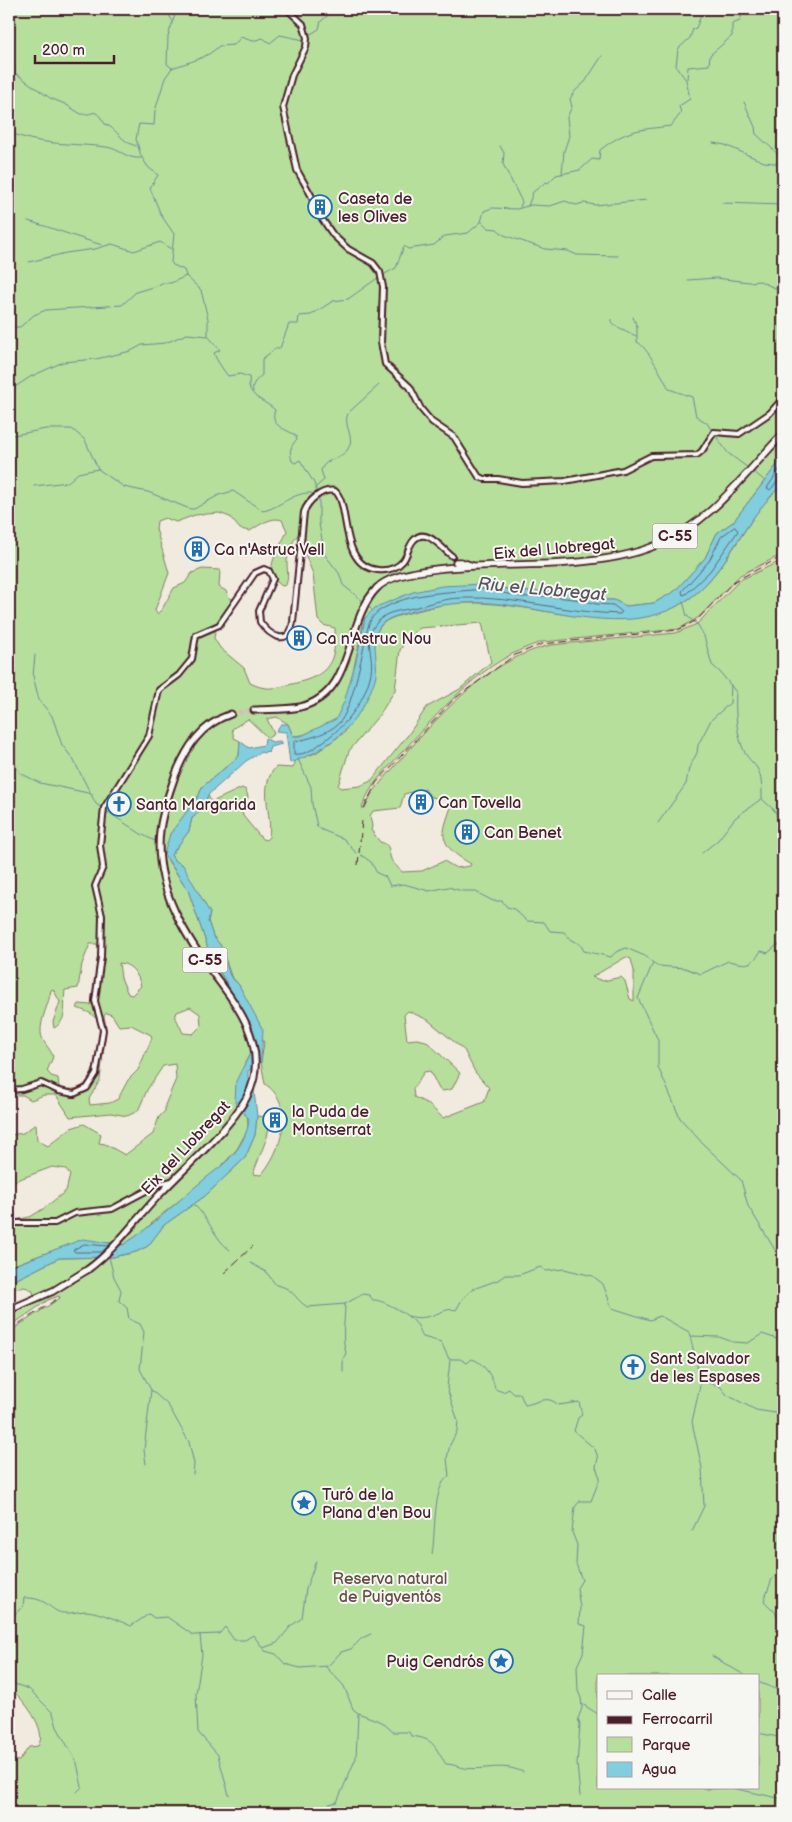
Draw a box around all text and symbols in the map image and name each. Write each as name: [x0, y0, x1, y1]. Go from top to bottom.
scale bar: [35, 32, 114, 64]
text: 200 m: [42, 41, 85, 60]
place label: Caseta de les Olives: [338, 190, 413, 227]
building icon: Caseta de les Olives: [307, 194, 333, 220]
road number: C-55: [652, 524, 698, 548]
street label: Eix del Llobregat: [493, 535, 616, 564]
building icon: Ca n'Astruc Vell: [184, 536, 210, 562]
place label: Ca n'Astruc Vell: [214, 541, 324, 560]
water label: Riu el Llobregat: [477, 573, 607, 606]
building icon: Ca n'Astruc Nou: [286, 625, 312, 651]
place label: Ca n'Astruc Nou: [316, 630, 432, 649]
building icon: Can Tovella: [408, 789, 434, 815]
church icon: Santa Margarida: [106, 791, 132, 817]
place label: Can Tovella: [438, 794, 521, 813]
place label: Santa Margarida: [136, 796, 256, 815]
building icon: Can Benet: [454, 819, 480, 845]
place label: Can Benet: [484, 824, 562, 843]
road number: C-55: [182, 948, 228, 972]
street label: Eix del Llobregat: [138, 1097, 235, 1199]
place label: la Puda de Montserrat: [292, 1103, 371, 1140]
building icon: la Puda de Montserrat: [262, 1107, 288, 1133]
place label: Sant Salvador de les Espases: [650, 1350, 760, 1387]
church icon: Sant Salvador de les Espases: [620, 1354, 646, 1380]
place label: Turó de la Plana d'en Bou: [322, 1486, 431, 1523]
place icon: Turó de la Plana d'en Bou: [291, 1490, 317, 1516]
park label: Reserva natural de Puigventós: [333, 1570, 447, 1607]
place icon: Puig Cendrós: [488, 1648, 514, 1674]
place label: Puig Cendrós: [386, 1653, 484, 1672]
legend: [597, 1674, 760, 1790]
text: Calle: [642, 1686, 677, 1705]
text: Ferrocarril: [642, 1710, 713, 1729]
text: Parque: [642, 1736, 691, 1755]
text: Agua: [642, 1760, 676, 1779]

